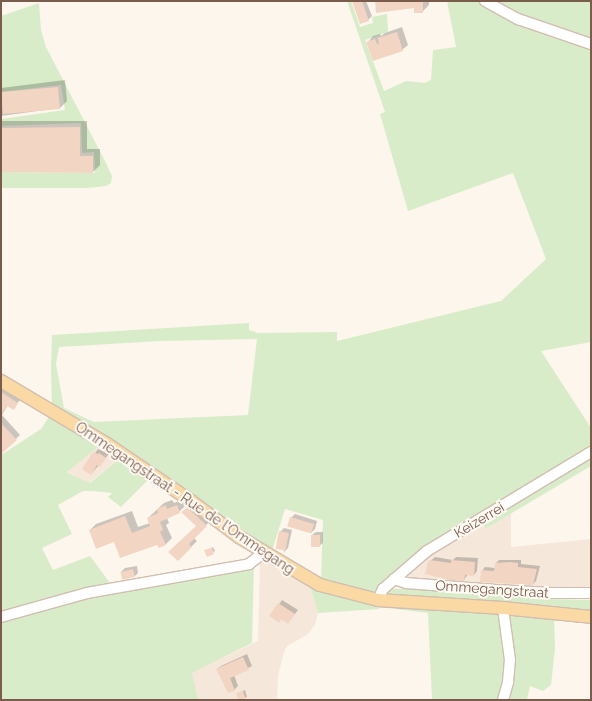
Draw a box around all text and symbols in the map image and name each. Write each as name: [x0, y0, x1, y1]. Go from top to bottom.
street label: Ommegangstraat - Rue de l'Ommegang: [72, 418, 298, 578]
street label: Keizerrei: [451, 498, 507, 542]
street label: Ommegangstraat: [435, 577, 549, 601]

